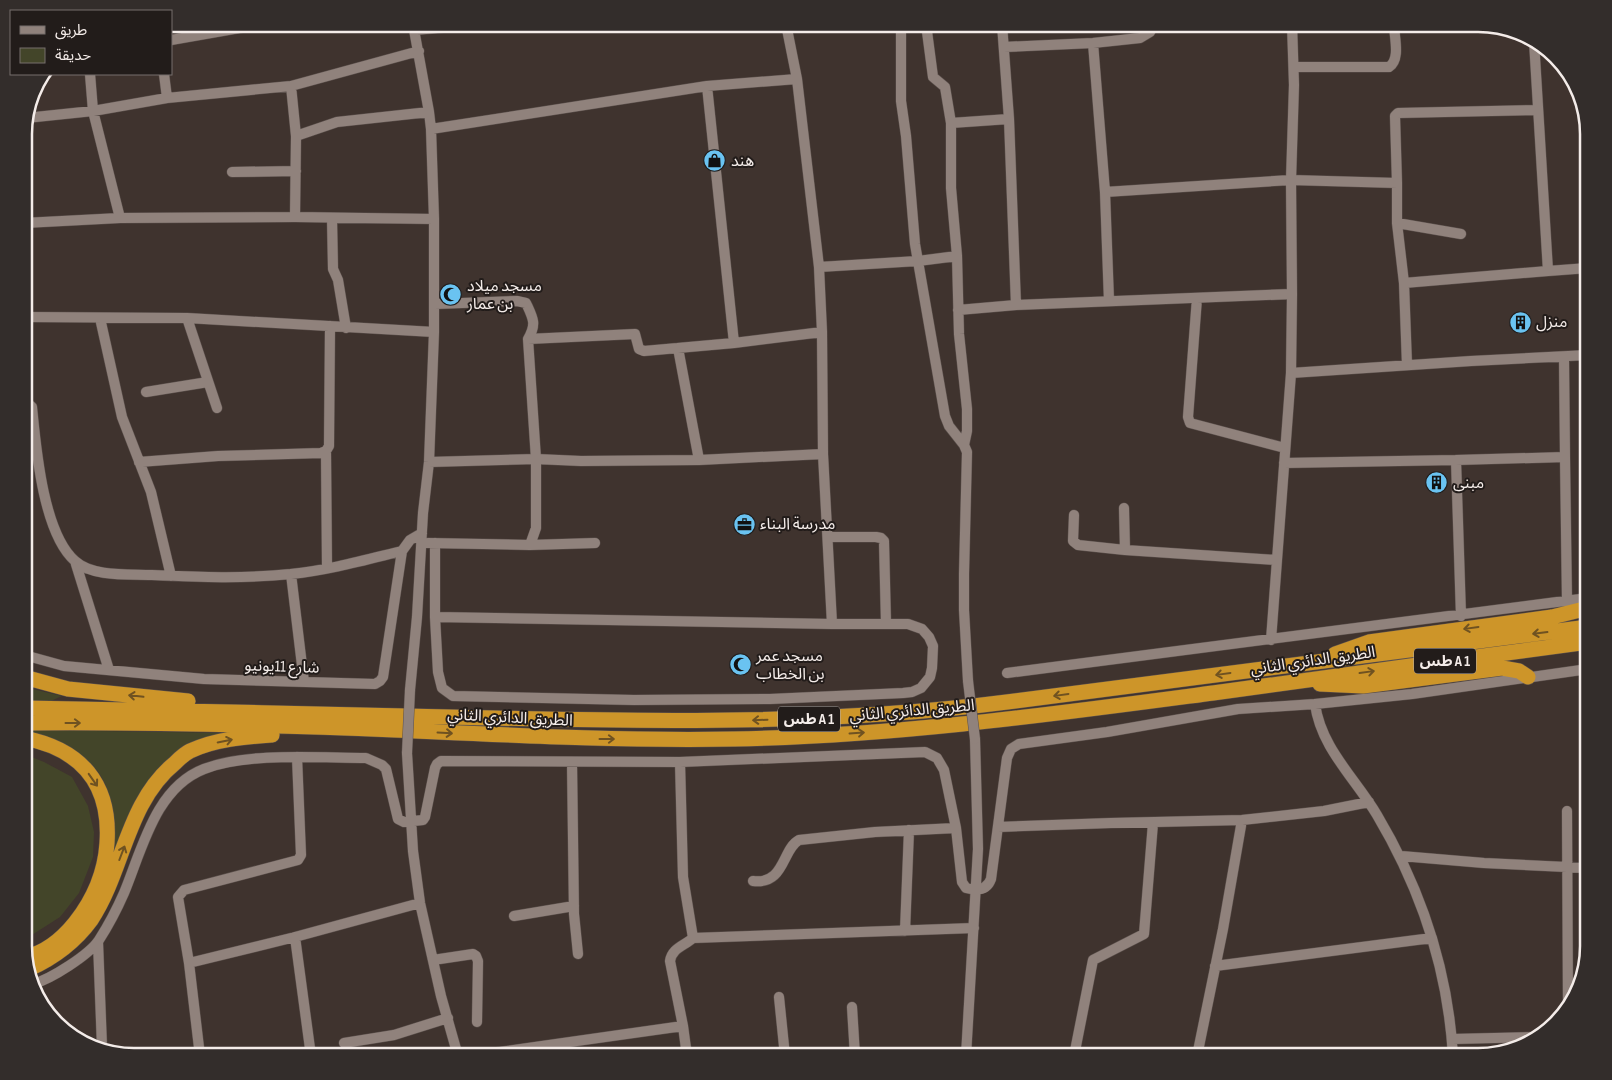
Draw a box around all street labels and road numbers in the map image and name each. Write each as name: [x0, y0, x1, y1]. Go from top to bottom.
street label: الطريق الدائري الثاني: [1249, 643, 1377, 681]
road number: طس A 1: [1414, 648, 1476, 674]
street label: شارع 11يونيو: [244, 656, 320, 680]
street label: الطريق الدائري الثاني: [849, 696, 976, 728]
street label: الطريق الدائري الثاني: [447, 705, 573, 732]
road number: طس A 1: [778, 706, 840, 732]

